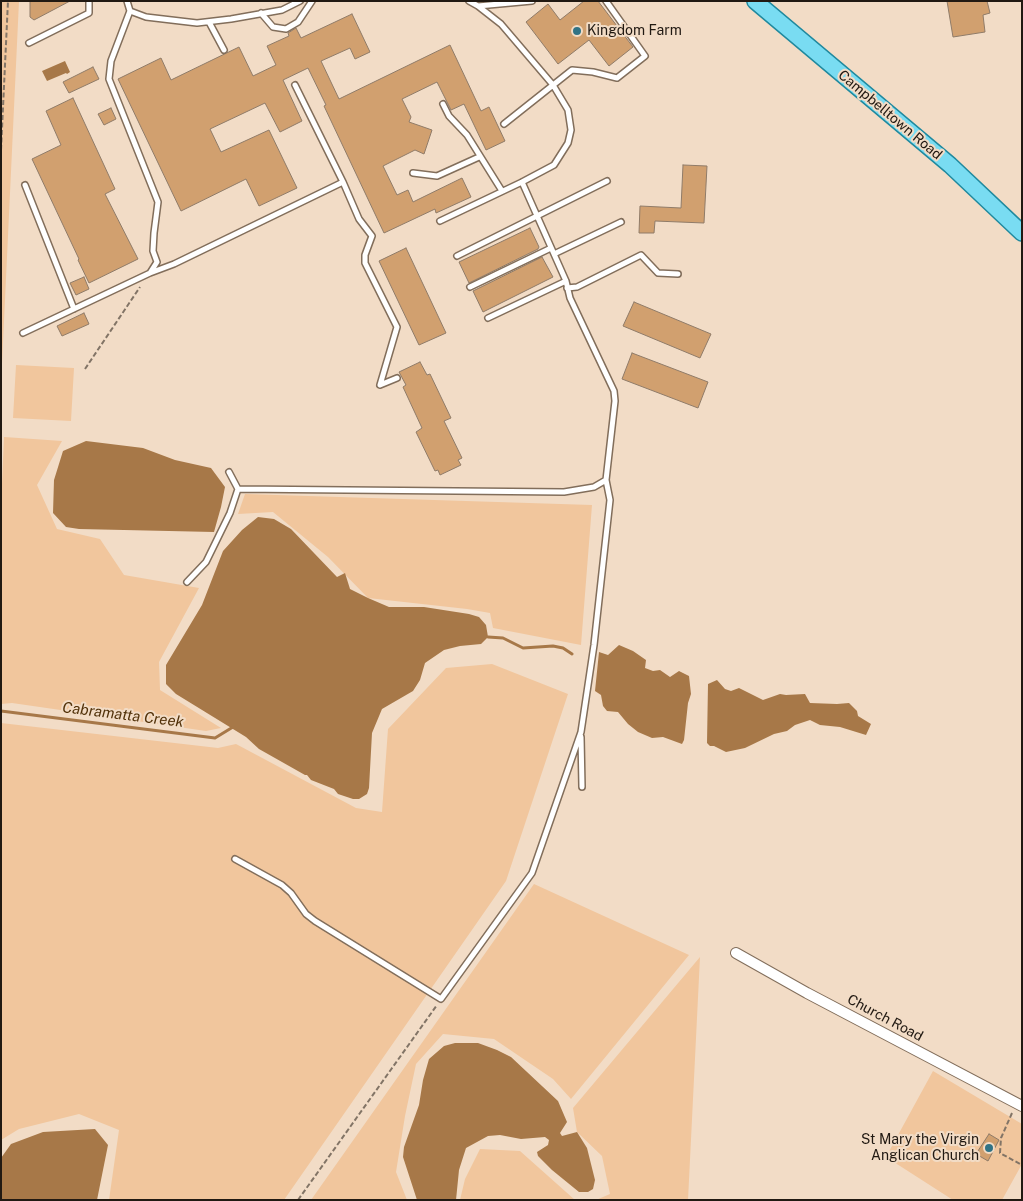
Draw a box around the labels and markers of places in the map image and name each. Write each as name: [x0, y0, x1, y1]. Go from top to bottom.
place label: Kingdom Farm: [587, 23, 682, 39]
marker: Kingdom Farm: [571, 25, 583, 37]
place label: St Mary the Virgin Anglican Church: [861, 1132, 979, 1164]
marker: St Mary the Virgin Anglican Church: [983, 1142, 995, 1154]

